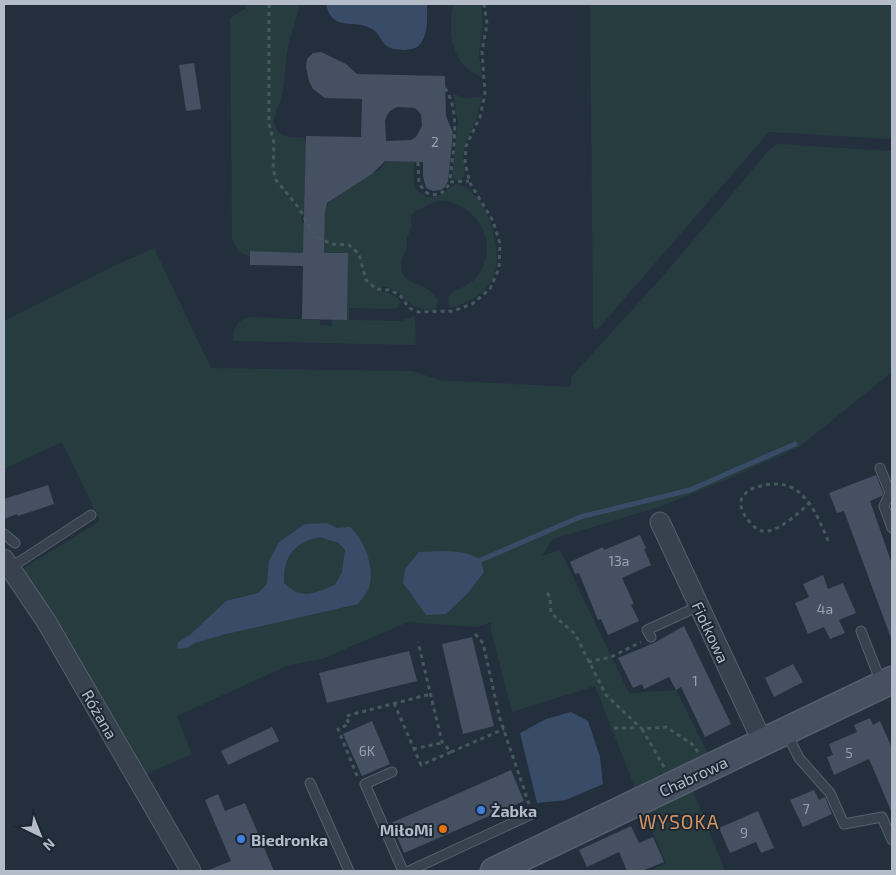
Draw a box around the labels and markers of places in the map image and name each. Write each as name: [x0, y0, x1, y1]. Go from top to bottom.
place label: Żabka: [491, 801, 537, 820]
marker: Żabka: [475, 804, 487, 816]
place label: MiłoMi: [380, 820, 433, 839]
marker: MiłoMi: [437, 823, 449, 835]
place label: Biedronka: [251, 830, 328, 849]
marker: Biedronka: [235, 833, 247, 845]

